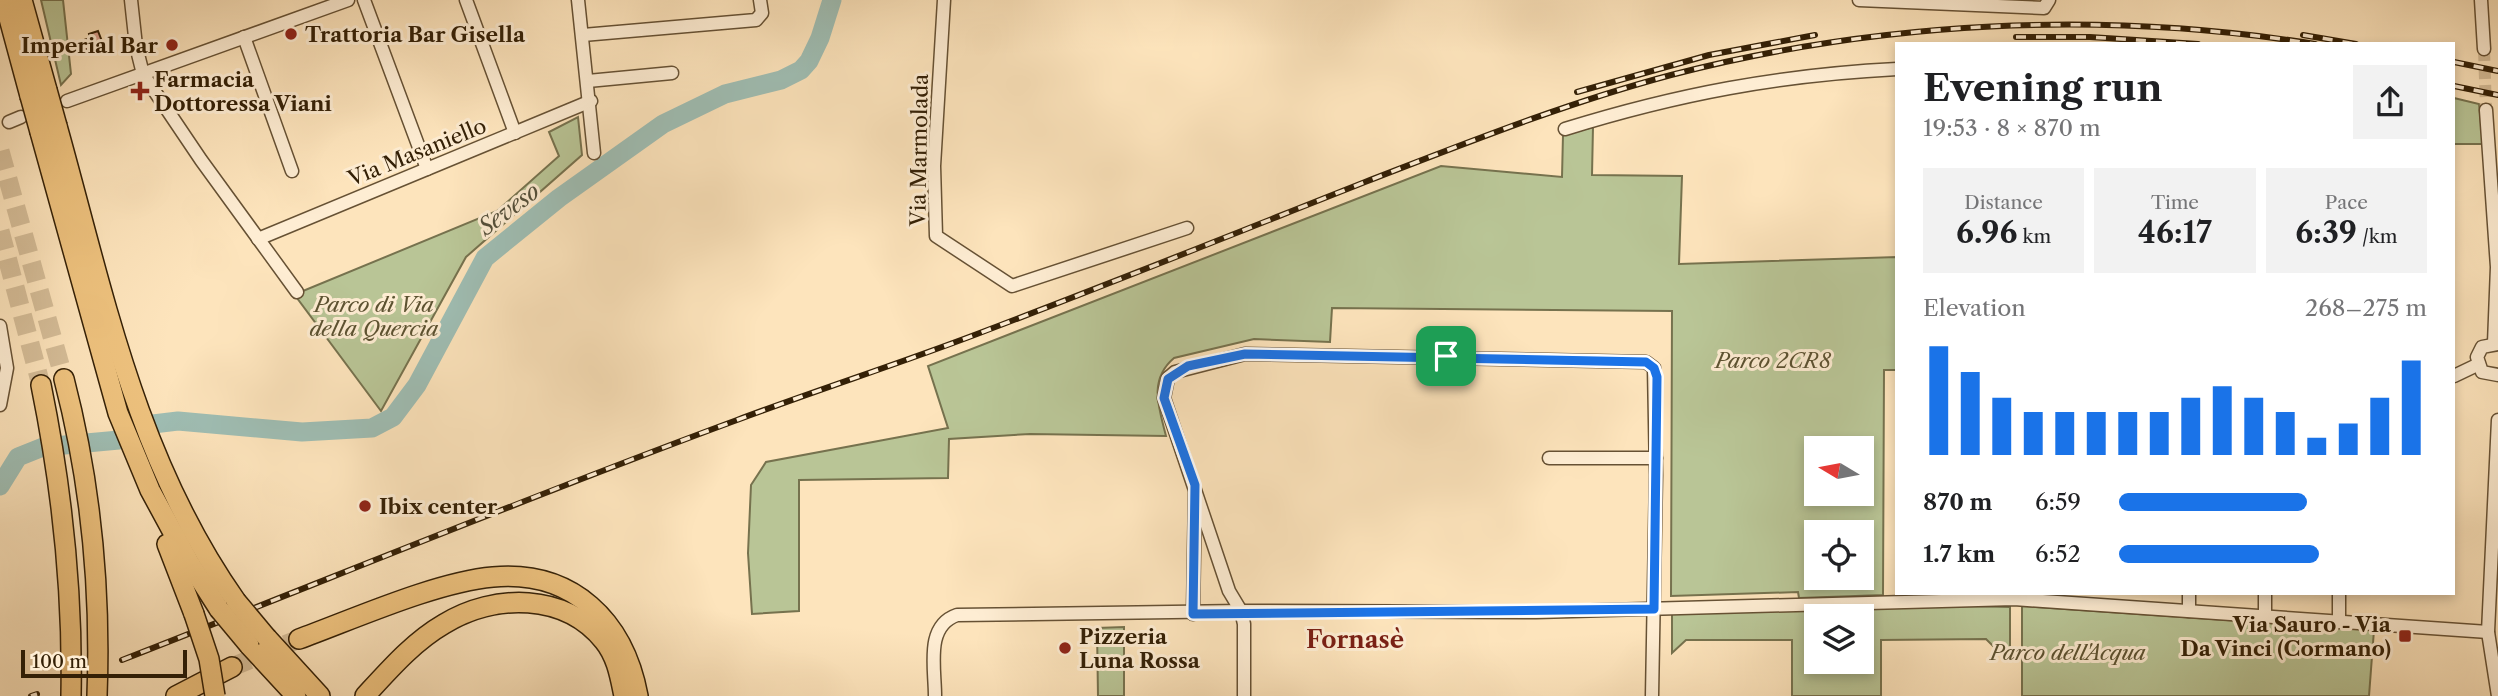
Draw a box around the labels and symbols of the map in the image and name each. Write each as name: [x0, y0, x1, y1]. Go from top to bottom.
place label: Trattoria Bar Gisella: [305, 22, 526, 47]
marker: Trattoria Bar Gisella: [283, 26, 299, 42]
place label: Imperial Bar: [21, 33, 159, 58]
marker: Imperial Bar: [164, 37, 180, 53]
place label: Farmacia Dottoressa Viani: [154, 67, 332, 116]
street label: Via Marmolada: [905, 73, 933, 227]
marker: Farmacia Dottoressa Viani: [132, 83, 148, 99]
street label: Via Masaniello: [343, 113, 490, 191]
water label: Seveso: [471, 177, 545, 242]
park label: Parco di Via della Quercia: [309, 292, 439, 341]
pin: [1416, 326, 1476, 386]
park label: Parco 2CR8: [1713, 348, 1831, 373]
north arrow: [1804, 436, 1874, 506]
place label: Ibix center: [379, 494, 498, 519]
marker: Ibix center: [357, 498, 373, 514]
place label: Via Sauro - Via Da Vinci (Cormano): [2181, 612, 2392, 661]
place label: Pizzeria Luna Rossa: [1079, 624, 1201, 673]
district label: Fornasè: [1306, 625, 1404, 654]
marker: Via Sauro - Via Da Vinci (Cormano): [2397, 628, 2413, 644]
marker: Pizzeria Luna Rossa: [1057, 640, 1073, 656]
park label: Parco dell'Acqua: [1988, 640, 2146, 665]
scale bar: [21, 647, 187, 679]

